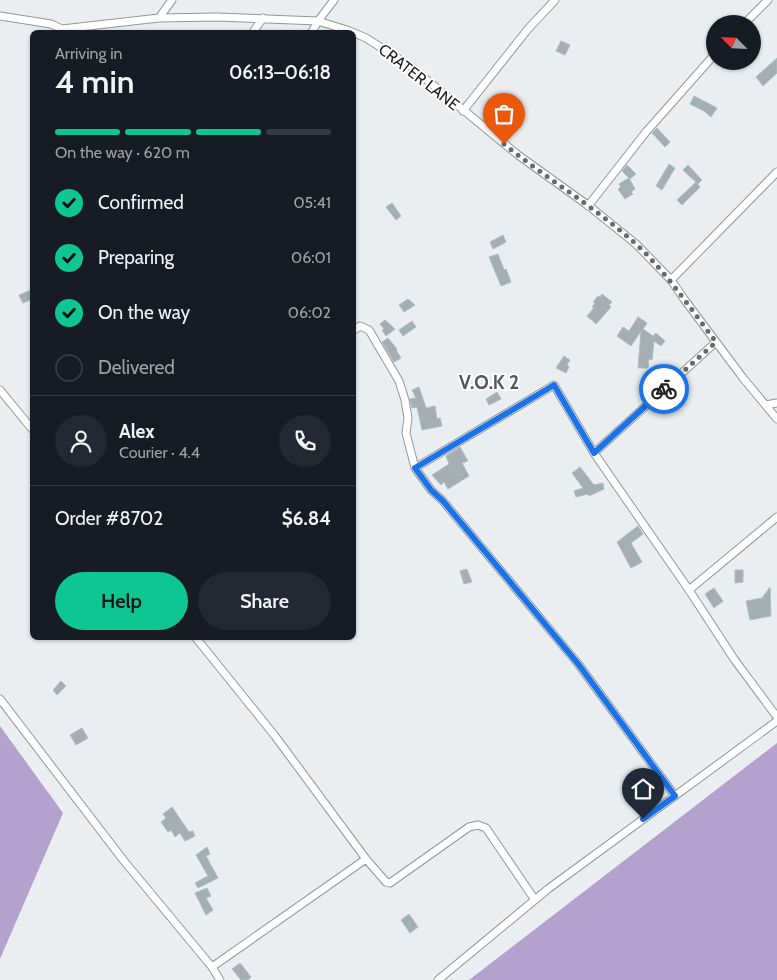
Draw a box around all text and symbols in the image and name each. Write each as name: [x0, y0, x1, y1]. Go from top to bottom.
north arrow: [706, 15, 761, 70]
map controls: [706, 15, 761, 70]
street label: CRATER LANE: [375, 40, 463, 114]
text: Arriving in: [55, 44, 122, 63]
text: 06:13–06:18: [229, 61, 331, 84]
text: 4 min: [55, 62, 135, 101]
pin: [483, 93, 525, 144]
icon: bag: [490, 100, 518, 128]
text: On the way · 620 m: [55, 143, 190, 162]
icon: check: [55, 189, 83, 217]
text: Confirmed: [98, 191, 184, 214]
text: 05:41: [293, 193, 331, 212]
icon: check: [55, 244, 83, 272]
text: Preparing: [98, 246, 174, 269]
text: 06:01: [291, 248, 331, 267]
icon: check: [55, 299, 83, 327]
text: On the way: [98, 301, 190, 324]
text: 06:02: [288, 303, 331, 322]
text: Delivered: [98, 356, 175, 379]
courier: [639, 364, 689, 414]
district label: V.O.K 2: [459, 371, 519, 394]
icon: bike: [650, 375, 678, 403]
button: person: [55, 415, 107, 467]
button: phone: [279, 415, 331, 467]
text: Alex: [119, 420, 155, 443]
text: Courier · 4.4: [119, 443, 200, 462]
text: Order #8702: [55, 507, 163, 530]
text: $6.84: [282, 507, 331, 530]
button: Help: [55, 572, 188, 630]
button: Share: [198, 572, 331, 630]
pin: [622, 768, 664, 819]
icon: home: [629, 775, 657, 803]

